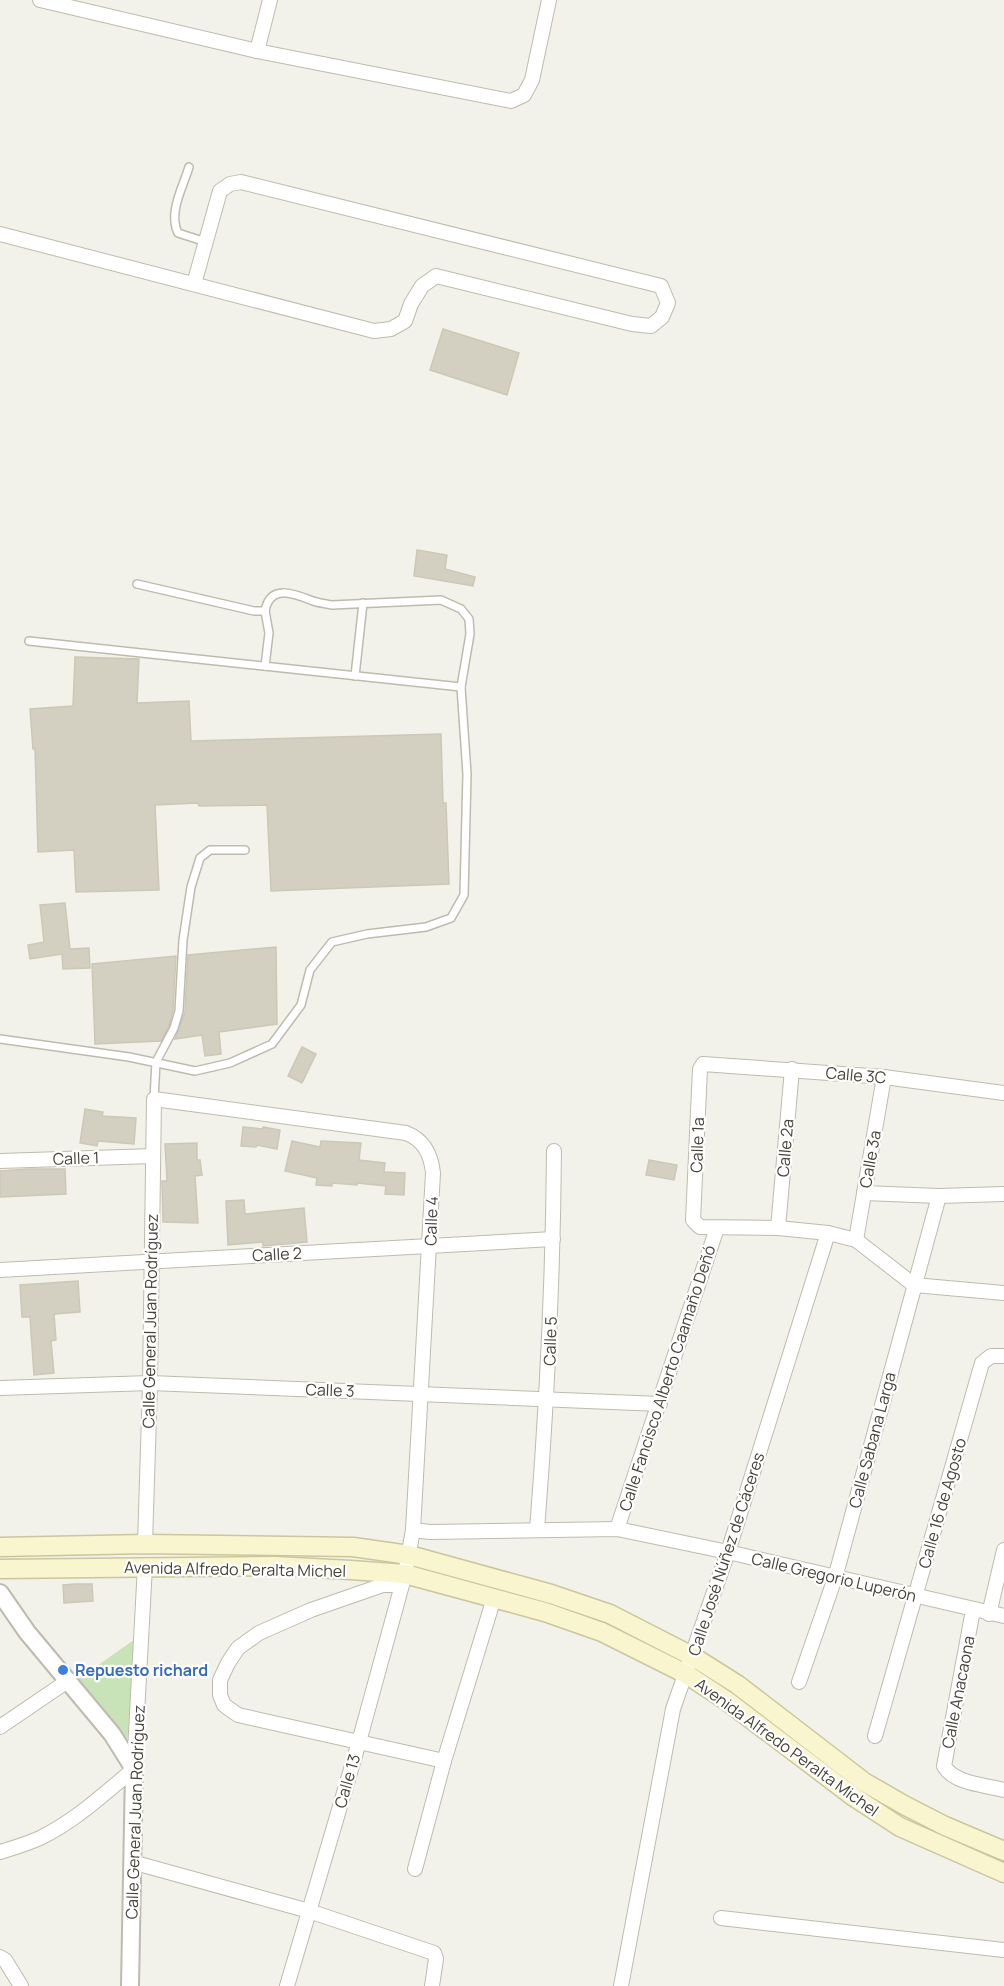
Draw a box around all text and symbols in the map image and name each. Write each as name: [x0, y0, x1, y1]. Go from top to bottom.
street label: Calle 3C: [825, 1061, 887, 1089]
street label: Calle 1a: [685, 1117, 709, 1173]
street label: Calle 2a: [771, 1118, 799, 1178]
street label: Calle 3a: [854, 1128, 886, 1190]
street label: Calle 1: [52, 1146, 100, 1170]
street label: Calle 4: [419, 1196, 443, 1246]
street label: Calle General Juan Rodríguez: [137, 1213, 163, 1429]
street label: Calle 2: [252, 1242, 302, 1266]
street label: Calle Fancisco Alberto Caamaño Deñó: [613, 1242, 721, 1514]
street label: Calle 5: [538, 1316, 562, 1366]
street label: Calle Sabana Larga: [843, 1370, 901, 1510]
street label: Calle 3: [305, 1378, 355, 1402]
street label: Calle 16 de Agosto: [913, 1435, 971, 1571]
street label: Calle José Núñez de Cáceres: [683, 1449, 769, 1659]
street label: Calle Gregorio Luperón: [749, 1547, 919, 1607]
street label: Avenida Alfredo Peralta Michel: [124, 1556, 346, 1582]
street label: Calle Anacaona: [936, 1634, 980, 1750]
place label: Repuesto richard: [75, 1659, 208, 1681]
marker: Repuesto richard: [56, 1663, 70, 1677]
street label: Avenida Alfredo Peralta Michel: [691, 1673, 883, 1821]
street label: Calle General Juan Rodríguez: [120, 1704, 150, 1920]
street label: Calle 13: [329, 1751, 365, 1811]

